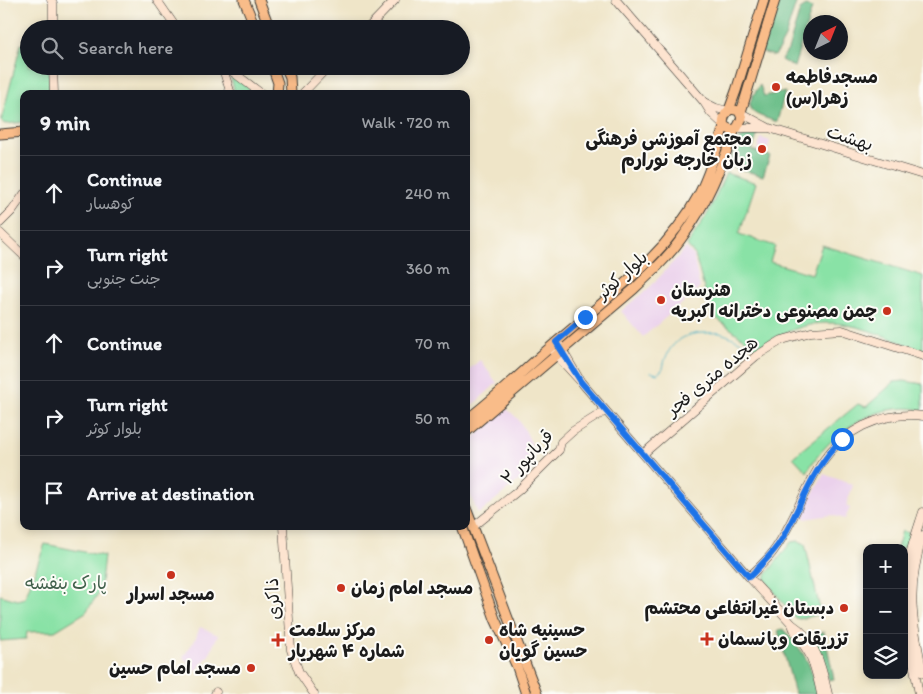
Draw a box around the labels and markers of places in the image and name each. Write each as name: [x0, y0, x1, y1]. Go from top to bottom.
place label: مسجدفاطمه زهرا(س): [786, 66, 878, 109]
marker: مسجدفاطمه زهرا(س): [770, 81, 782, 93]
place label: مجتمع آموزشی فرهنگی زبان خارجه نورارم: [585, 128, 752, 174]
marker: مجتمع آموزشی فرهنگی زبان خارجه نورارم: [756, 143, 768, 155]
place label: هنرستان دخترانه اکبریه: [671, 279, 771, 322]
marker: هنرستان دخترانه اکبریه: [655, 294, 667, 306]
place label: چمن مصنوعی: [776, 300, 877, 323]
marker: چمن مصنوعی: [881, 305, 893, 317]
marker: مسجد اسرار: [165, 569, 177, 581]
place label: مسجد امام زمان: [351, 577, 473, 602]
marker: مسجد امام زمان: [335, 582, 347, 594]
place label: مسجد اسرار: [125, 583, 215, 605]
place label: دبستان غیرانتفاعی محتشم: [644, 597, 834, 622]
marker: دبستان غیرانتفاعی محتشم: [838, 602, 850, 614]
place label: مرکز سلامت شماره ۴ شهریار: [287, 619, 405, 662]
place label: حسینیه شاه حسین گویان: [499, 619, 588, 662]
place label: تزریقات وپانسمان: [718, 628, 849, 651]
marker: تزریقات وپانسمان: [700, 632, 714, 646]
marker: مرکز سلامت شماره ۴ شهریار: [271, 633, 285, 647]
marker: حسینیه شاه حسین گویان: [483, 634, 495, 646]
place label: مسجد امام حسین: [109, 657, 241, 682]
marker: مسجد امام حسین: [245, 662, 257, 674]

